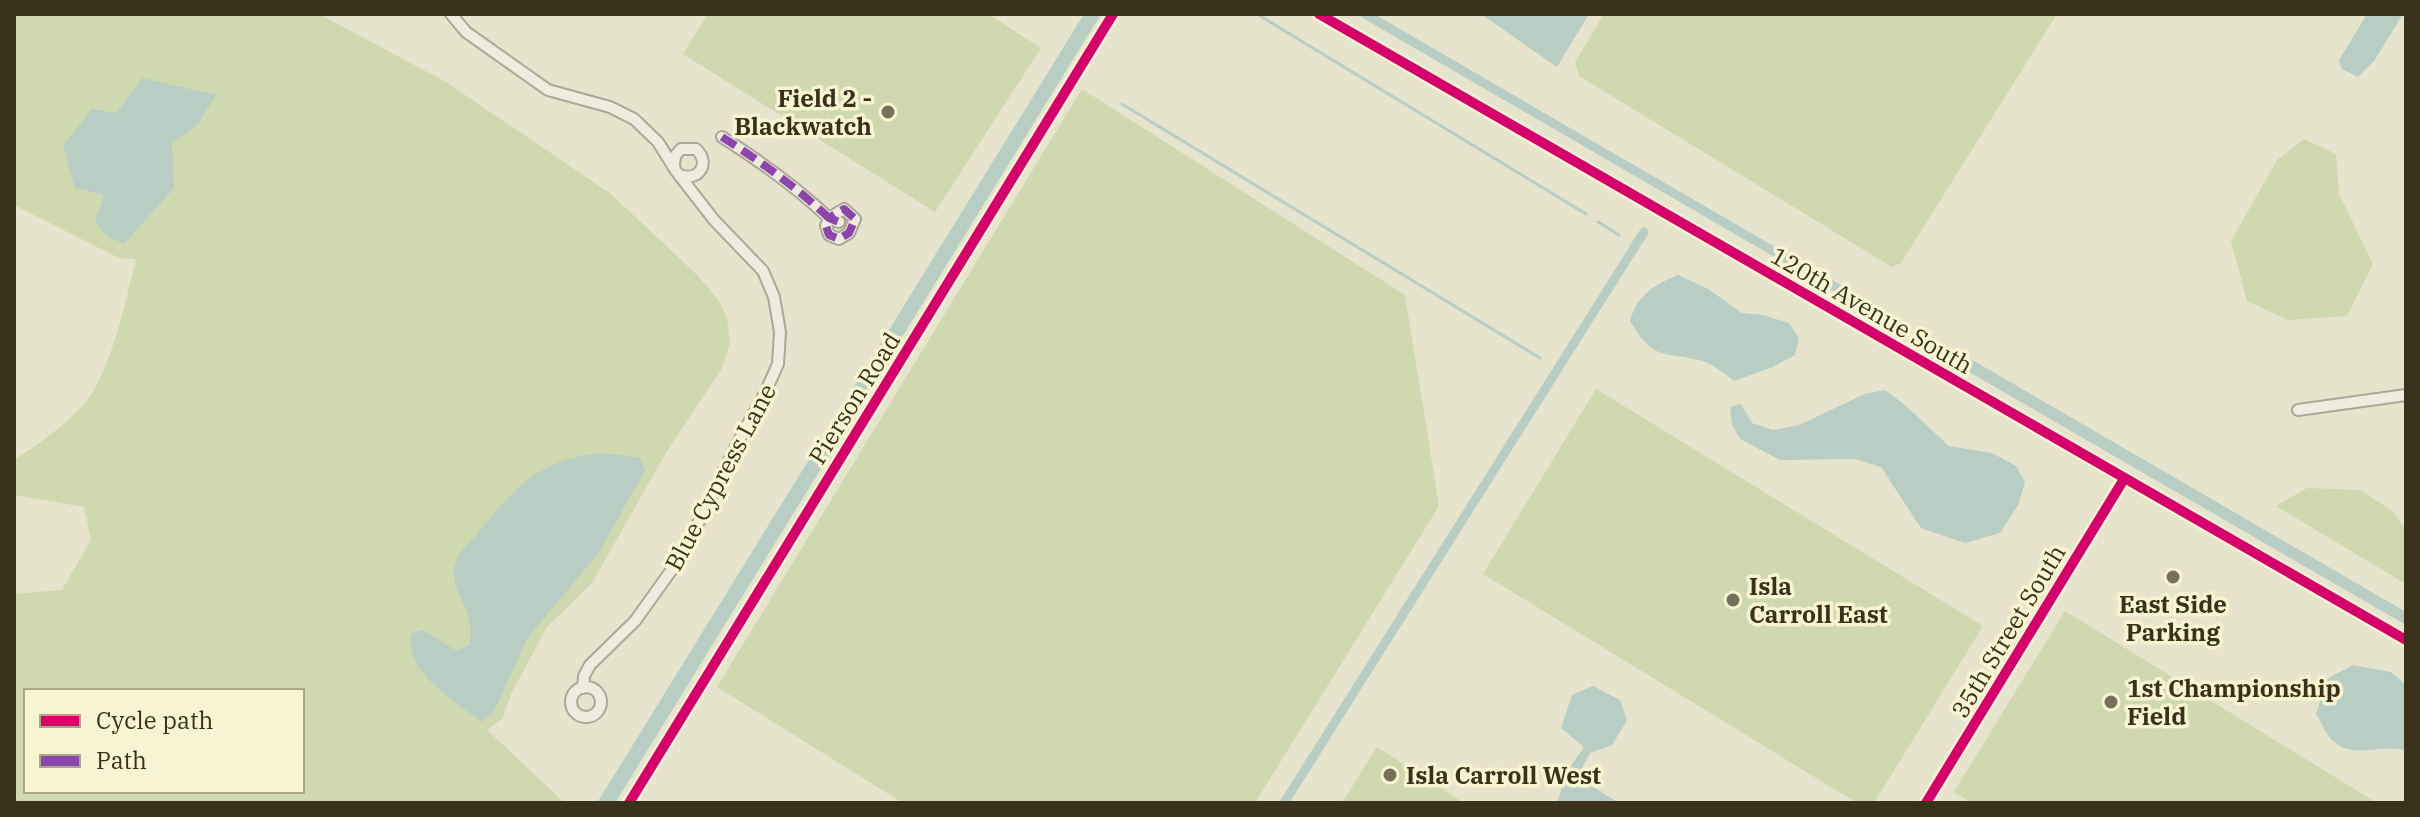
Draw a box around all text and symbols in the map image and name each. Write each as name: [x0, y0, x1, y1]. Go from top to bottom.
place label: Field 2 - Blackwatch: [734, 82, 872, 142]
marker: Field 2 - Blackwatch: [879, 103, 897, 121]
street label: 120th Avenue South: [1765, 239, 1979, 381]
street label: Pierson Road: [801, 326, 907, 470]
street label: Blue Cypress Lane: [657, 378, 783, 576]
street label: 35th Street South: [1944, 538, 2072, 724]
marker: East Side Parking: [2164, 568, 2182, 586]
place label: Isla Carroll East: [1749, 570, 1888, 630]
place label: East Side Parking: [2119, 588, 2227, 648]
marker: Isla Carroll East: [1724, 591, 1742, 609]
place label: 1st Championship Field: [2127, 672, 2341, 732]
legend: [24, 689, 304, 793]
marker: 1st Championship Field: [2102, 693, 2120, 711]
text: Cycle path: [96, 704, 213, 736]
text: Path: [96, 744, 147, 776]
place label: Isla Carroll West: [1406, 759, 1601, 791]
marker: Isla Carroll West: [1381, 766, 1399, 784]

